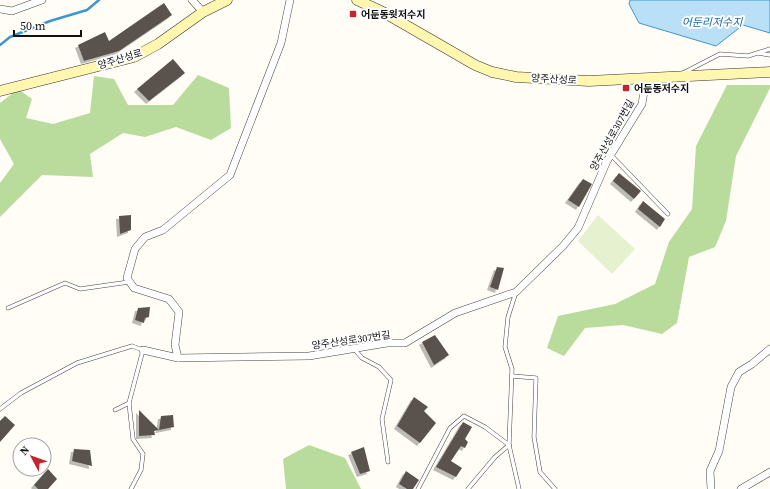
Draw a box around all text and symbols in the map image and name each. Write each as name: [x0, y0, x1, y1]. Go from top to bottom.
place label: 어둔동윗저수지: [361, 8, 425, 21]
marker: 어둔동윗저수지: [348, 9, 358, 19]
scale bar: [14, 12, 81, 38]
water label: 어둔리저수지: [682, 15, 743, 30]
text: 50 m: [20, 18, 46, 34]
street label: 양주산성로: [96, 46, 144, 72]
street label: 양주산성로: [531, 71, 577, 87]
place label: 어둔동저수지: [634, 82, 689, 95]
marker: 어둔동저수지: [621, 83, 631, 93]
street label: 양주산성로307번길: [587, 97, 637, 173]
street label: 양주산성로307번길: [311, 328, 391, 352]
north arrow: [12, 437, 52, 477]
text: N: [17, 443, 33, 459]

